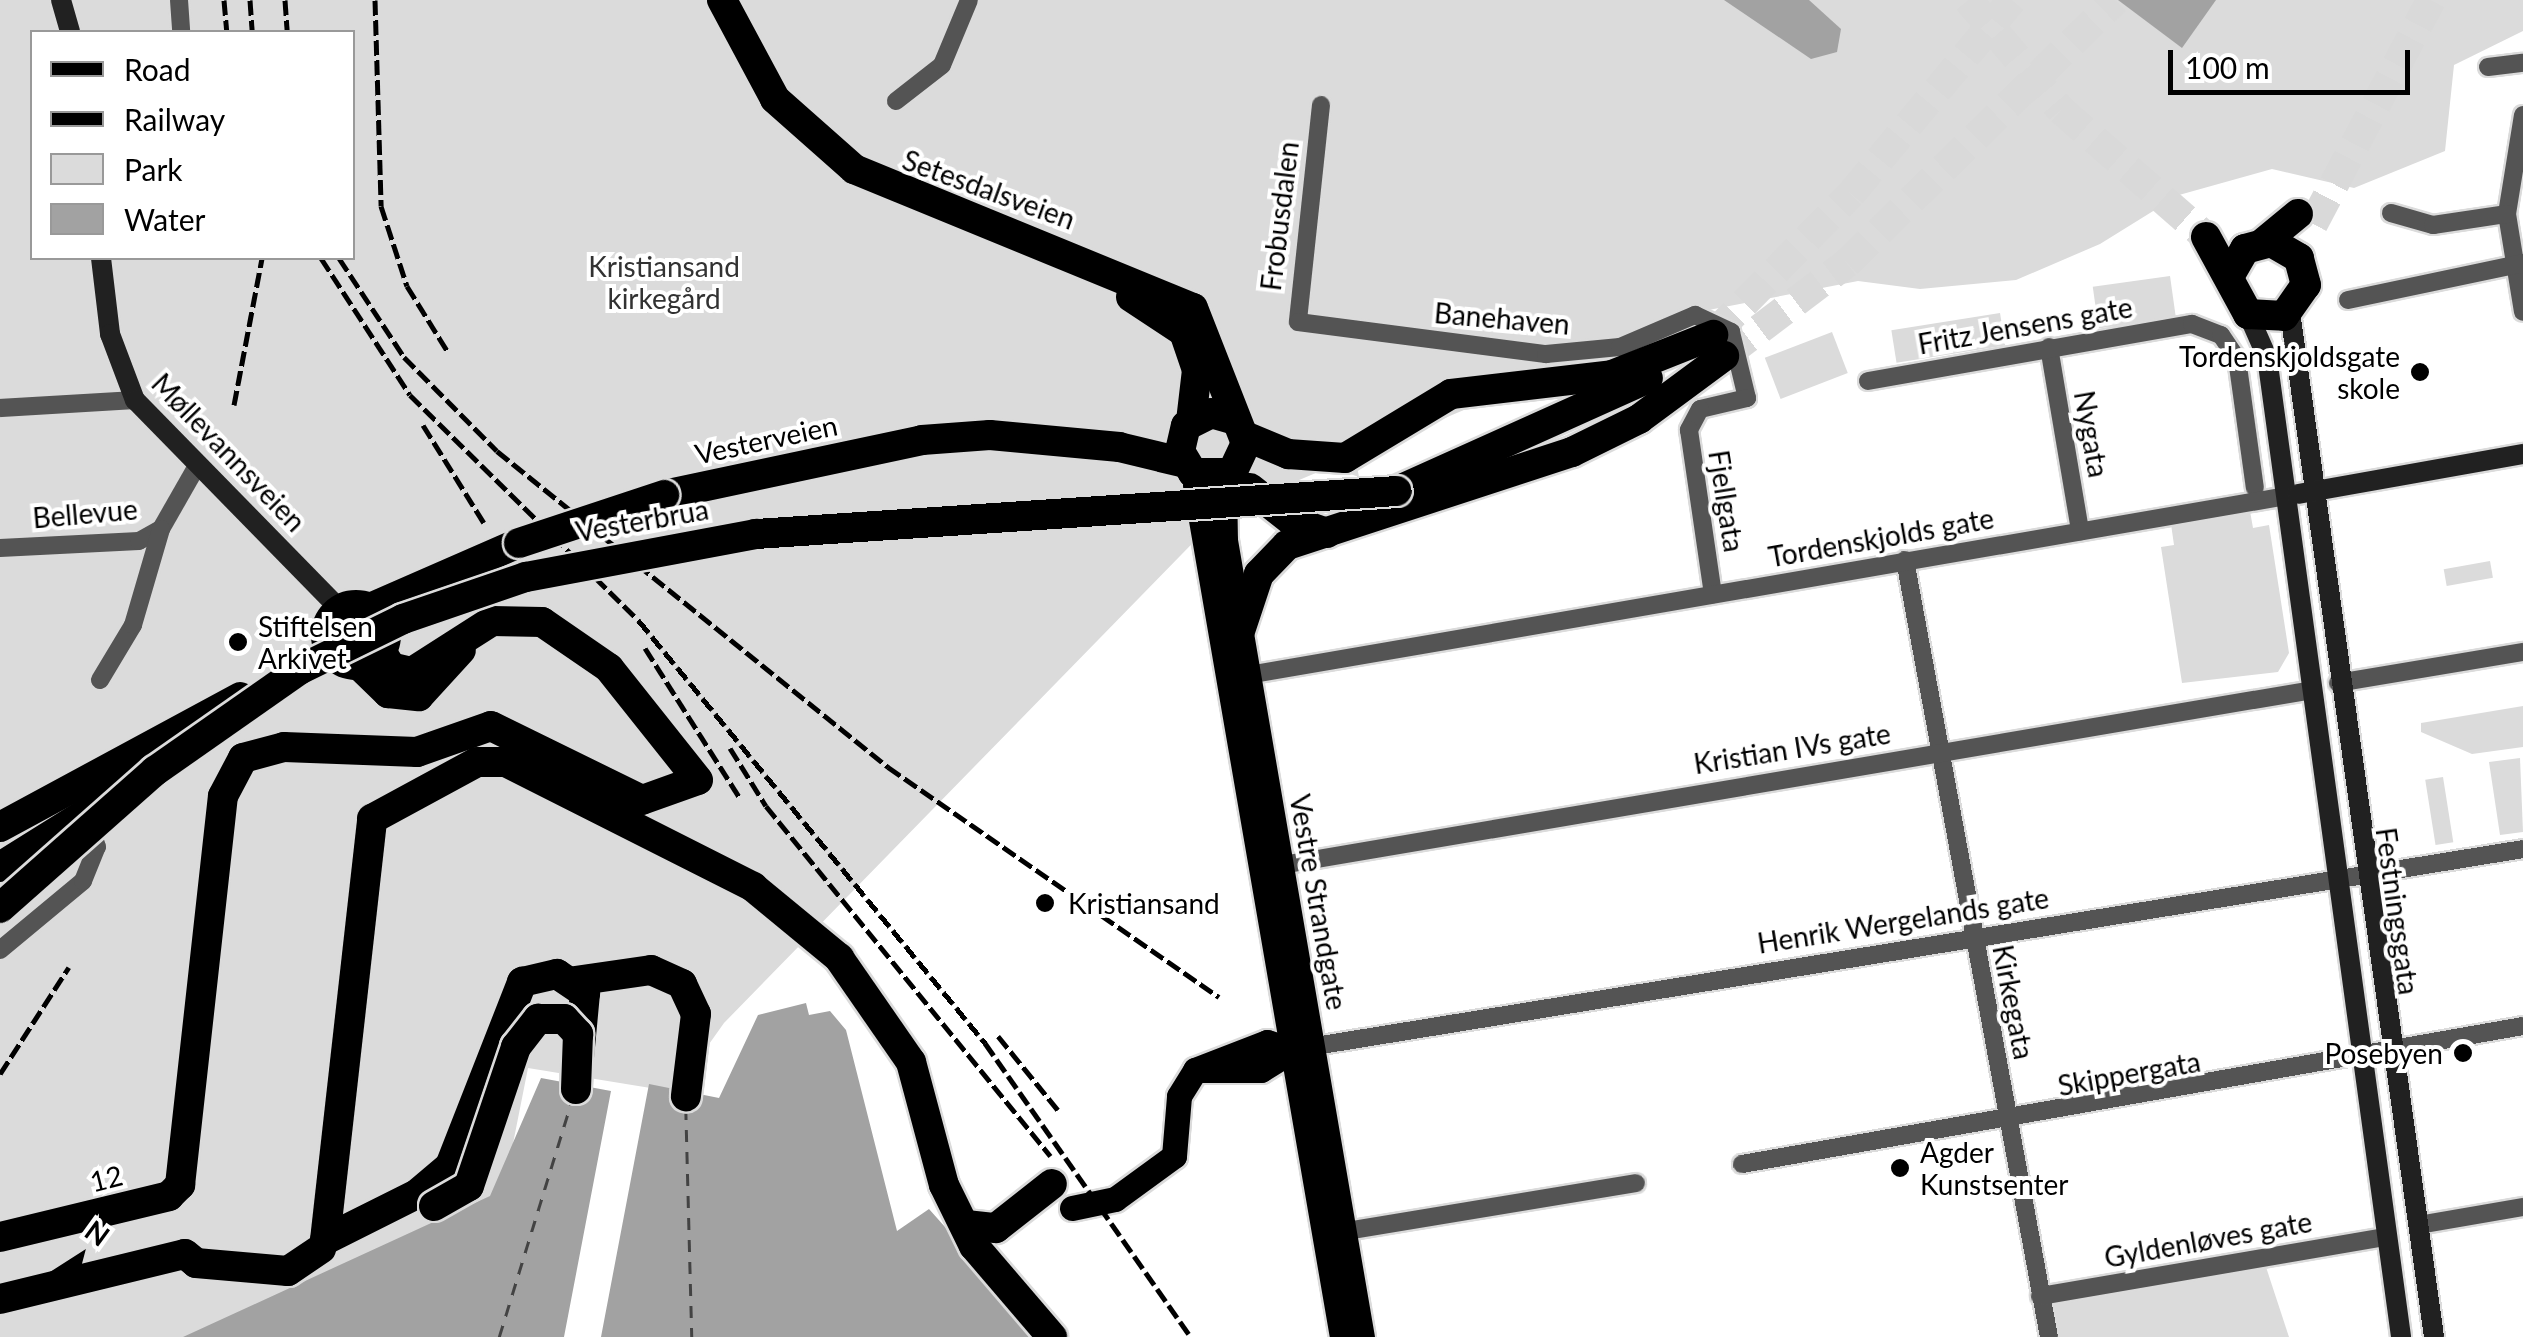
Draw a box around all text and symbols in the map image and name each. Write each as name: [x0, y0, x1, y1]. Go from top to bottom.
legend: [30, 30, 355, 260]
scale bar: [2173, 30, 2416, 92]
text: 100 m: [2185, 49, 2270, 85]
text: Road: [124, 51, 191, 87]
text: Railway: [124, 101, 225, 137]
street label: Frobusdalen: [1253, 139, 1305, 293]
street label: Setesdalsveien: [898, 142, 1080, 236]
text: Park: [124, 151, 183, 187]
text: Water: [124, 201, 206, 237]
park label: Kristiansand kirkegård: [588, 249, 740, 315]
street label: Fritz Jensens gate: [1915, 290, 2135, 360]
street label: Banehaven: [1433, 295, 1571, 341]
place label: Tordenskjoldsgate skole: [2179, 339, 2400, 405]
marker: Tordenskjoldsgate skole: [2409, 361, 2431, 383]
street label: Møllevannsveien: [145, 366, 313, 538]
street label: Nygata: [2068, 388, 2116, 480]
street label: Vesterveien: [692, 408, 840, 470]
street label: Fjellgata: [1702, 448, 1752, 554]
street label: Bellevue: [31, 492, 139, 534]
street label: Vesterbrua: [573, 492, 711, 548]
street label: Tordenskjolds gate: [1766, 501, 1996, 573]
place label: Stiftelsen Arkivet: [258, 609, 373, 675]
marker: Stiftelsen Arkivet: [227, 631, 249, 653]
street label: Kristian IVs gate: [1691, 716, 1893, 780]
street label: Vestre Strandgate: [1284, 792, 1354, 1012]
street label: Festningsgata: [2370, 825, 2426, 997]
street label: Henrik Wergelands gate: [1755, 880, 2051, 960]
place label: Kristiansand: [1068, 886, 1220, 920]
marker: Kristiansand: [1032, 890, 1058, 916]
street label: Kirkegata: [1986, 942, 2042, 1062]
place label: Posebyen: [2324, 1036, 2443, 1070]
marker: Posebyen: [2452, 1042, 2474, 1064]
street label: Skippergata: [2055, 1044, 2203, 1102]
place label: Agder Kunstsenter: [1920, 1135, 2069, 1201]
marker: Agder Kunstsenter: [1889, 1157, 1911, 1179]
street label: 12: [86, 1158, 126, 1198]
street label: Gyldenløves gate: [2102, 1204, 2314, 1274]
north arrow: [30, 1207, 130, 1307]
text: N: [79, 1213, 116, 1253]

